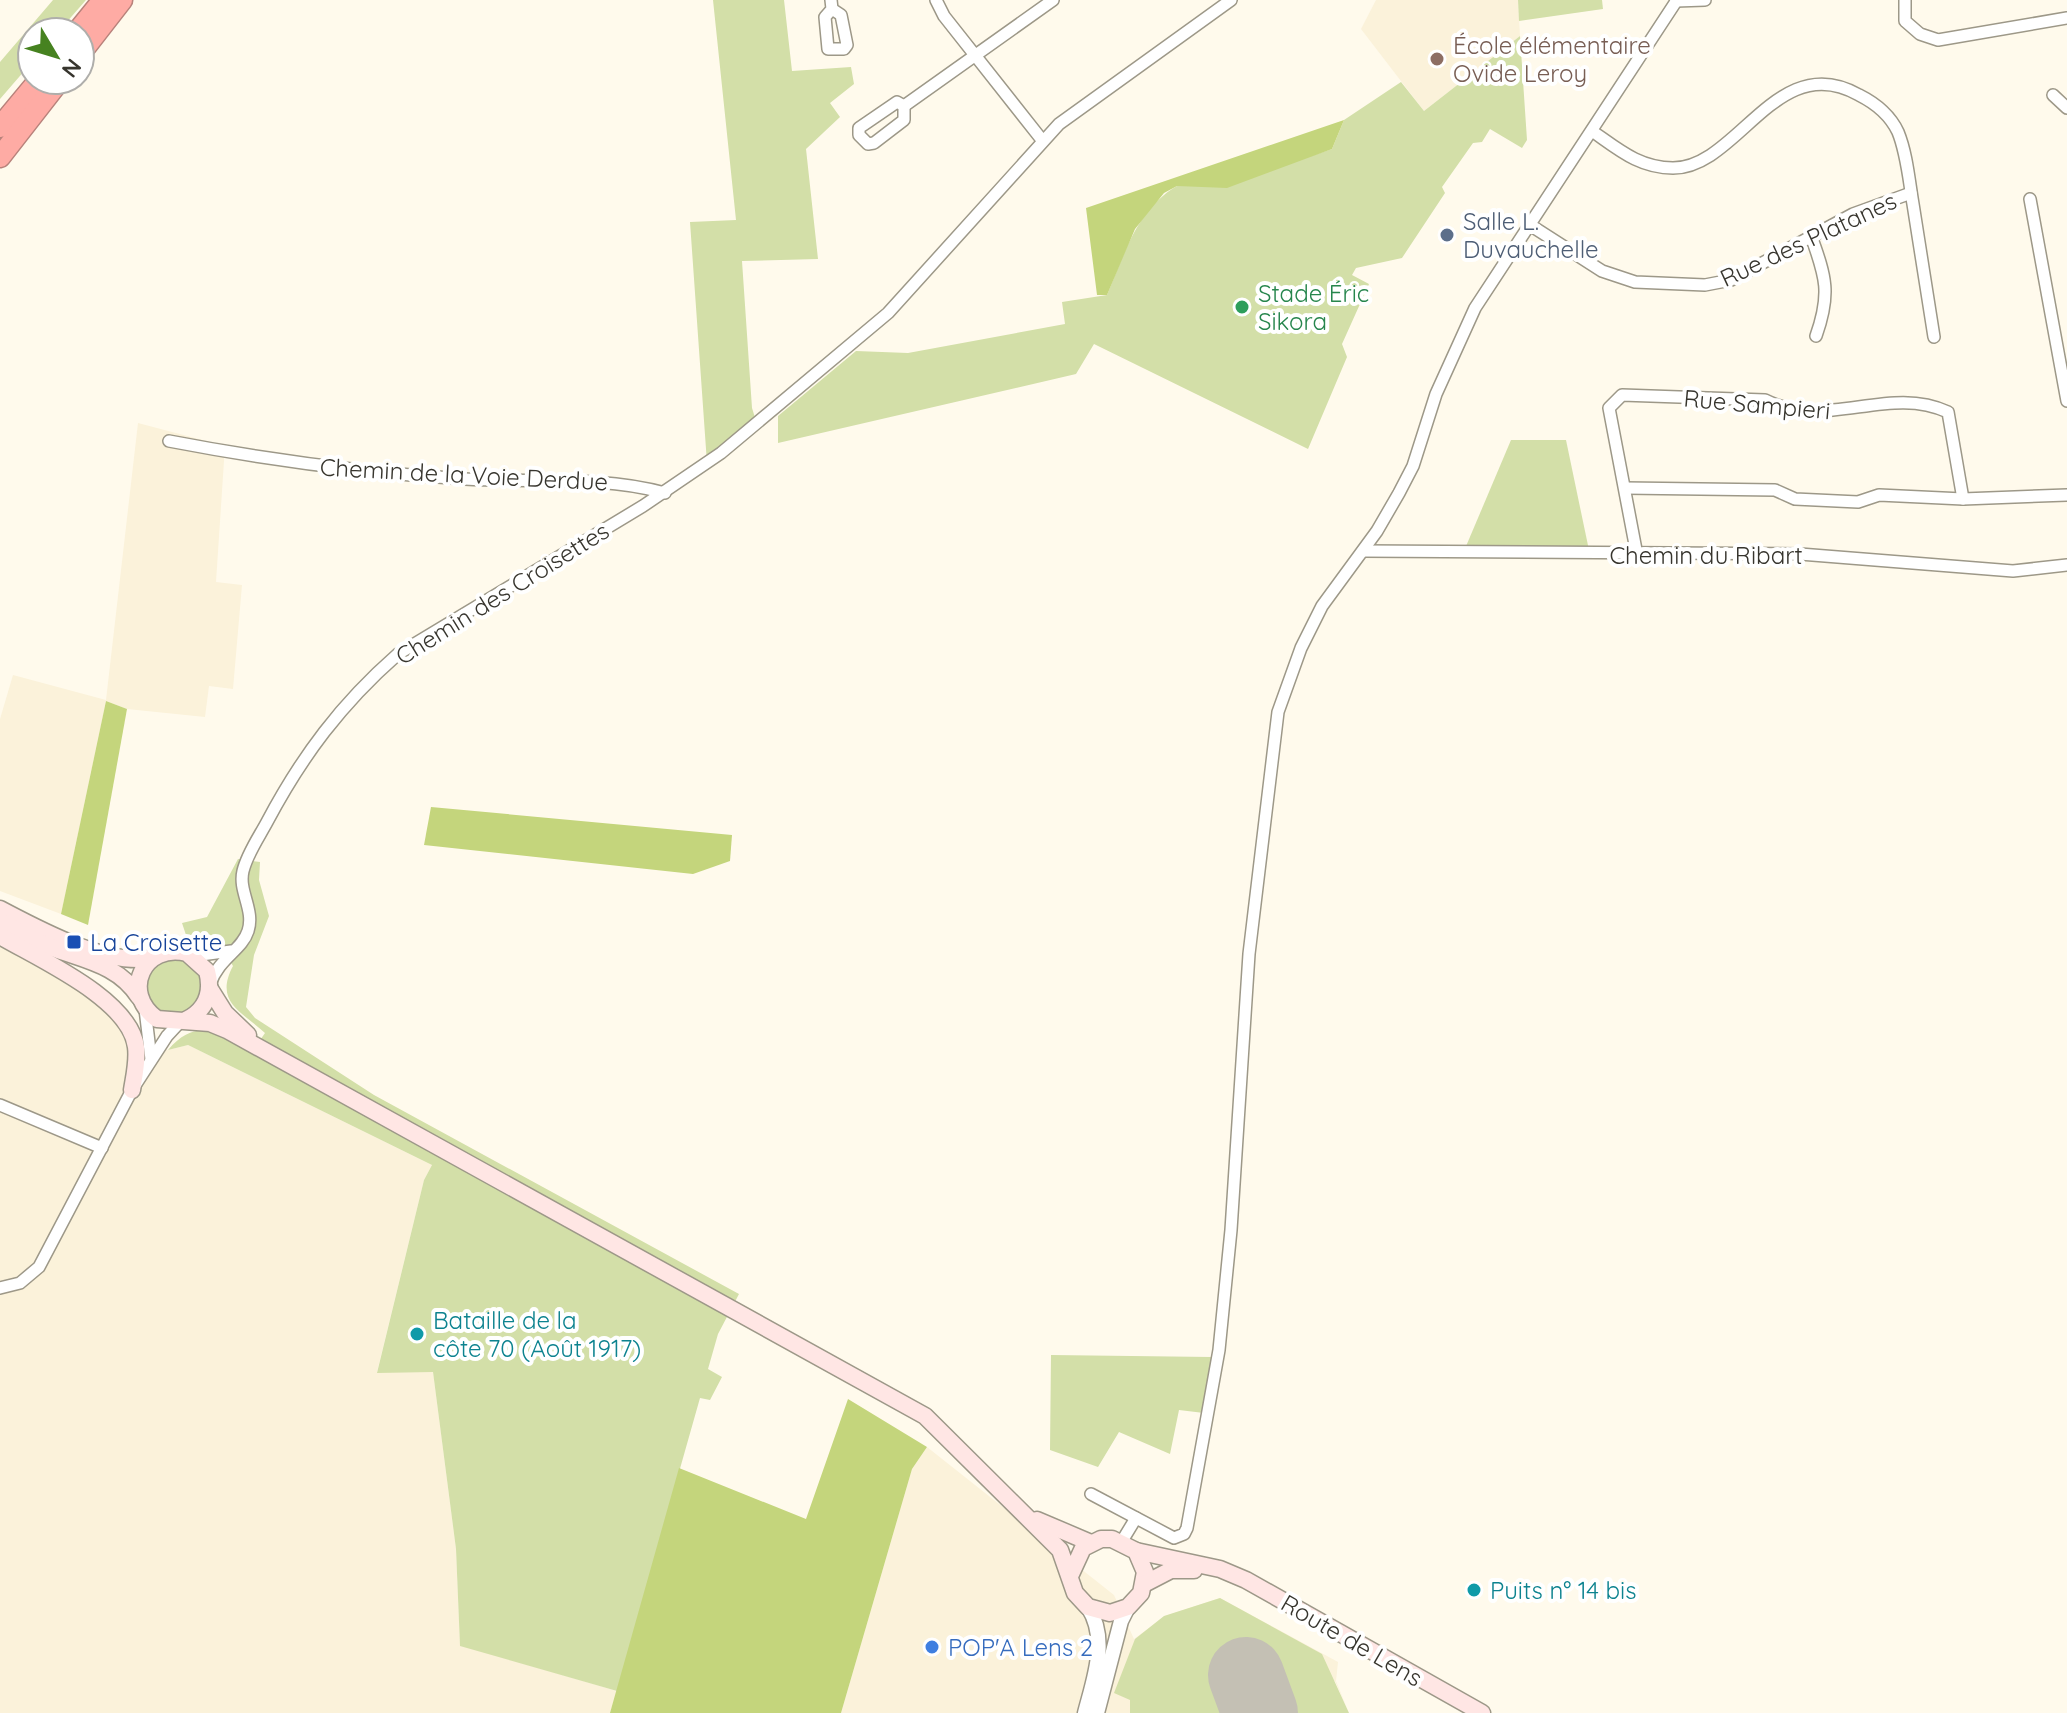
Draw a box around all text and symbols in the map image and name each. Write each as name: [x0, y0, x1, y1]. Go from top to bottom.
north arrow: [16, 16, 96, 96]
place label: École élémentaire Ovide Leroy: [1453, 30, 1651, 88]
marker: École élémentaire Ovide Leroy: [1428, 50, 1446, 68]
text: N: [56, 53, 88, 83]
street label: Rue des Platanes: [1715, 185, 1901, 293]
place label: Salle L. Duvauchelle: [1463, 206, 1599, 264]
marker: Salle L. Duvauchelle: [1438, 226, 1456, 244]
place label: Stade Éric Sikora: [1258, 278, 1369, 336]
marker: Stade Éric Sikora: [1233, 298, 1251, 316]
street label: Rue Sampieri: [1682, 383, 1832, 425]
street label: Chemin de la Voie Derdue: [319, 451, 609, 497]
street label: Chemin des Croisettes: [390, 515, 614, 671]
street label: Chemin du Ribart: [1609, 540, 1803, 570]
place label: La Croisette: [90, 927, 222, 957]
marker: La Croisette: [65, 933, 83, 951]
place label: Bataille de la côte 70 (Août 1917): [433, 1305, 641, 1363]
marker: Bataille de la côte 70 (Août 1917): [408, 1325, 426, 1343]
place label: Puits n° 14 bis: [1490, 1575, 1636, 1605]
marker: Puits n° 14 bis: [1465, 1581, 1483, 1599]
street label: Route de Lens: [1276, 1587, 1428, 1693]
place label: POP'A Lens 2: [948, 1632, 1093, 1662]
marker: POP'A Lens 2: [923, 1638, 941, 1656]

